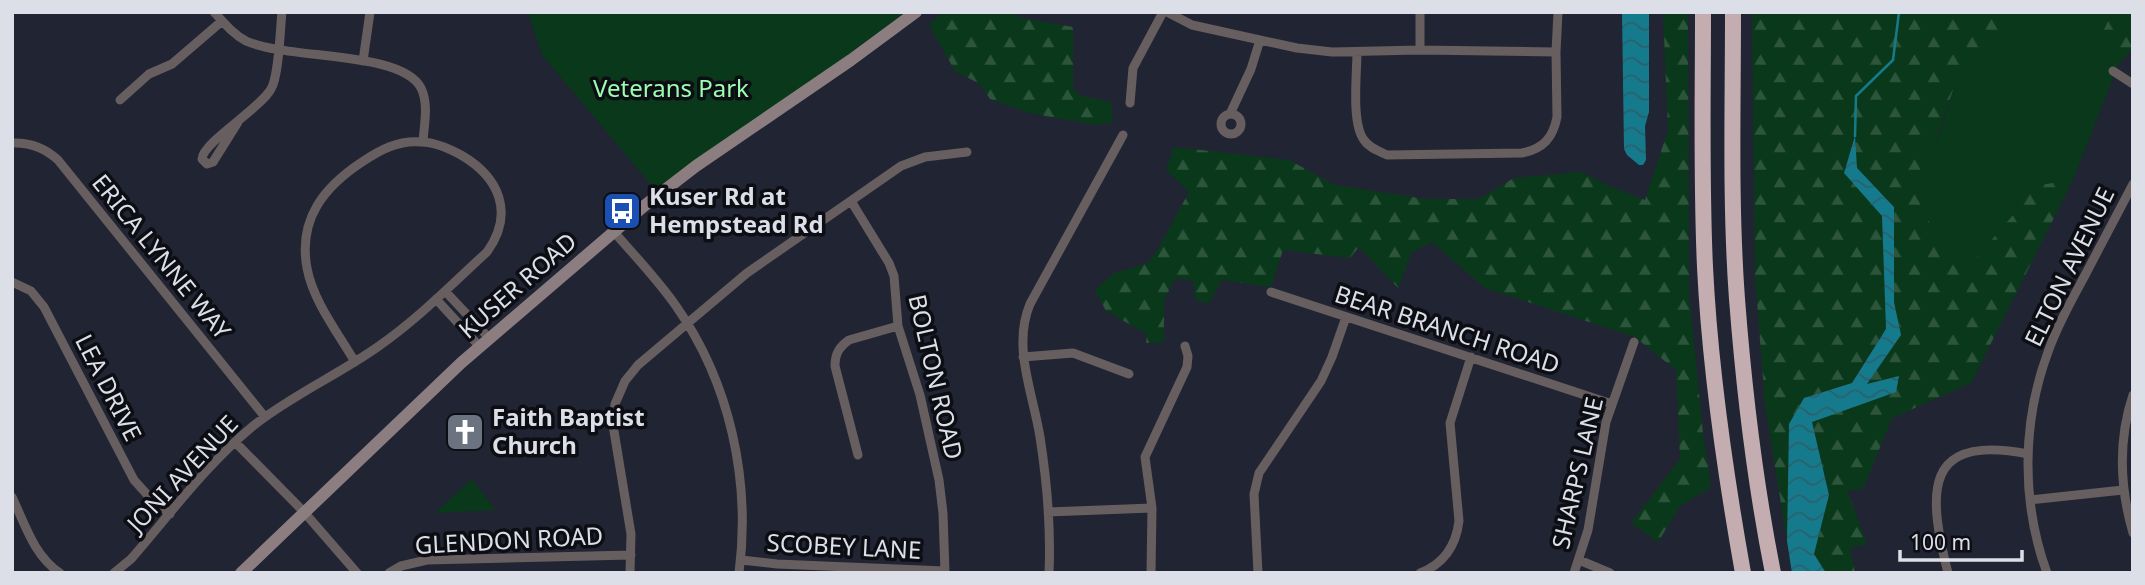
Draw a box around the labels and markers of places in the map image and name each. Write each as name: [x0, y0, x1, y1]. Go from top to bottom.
place label: Kuser Rd at Hempstead Rd: [649, 179, 824, 240]
bus stop icon: Kuser Rd at Hempstead Rd: [601, 190, 643, 232]
place label: Faith Baptist Church: [492, 400, 645, 461]
church icon: Faith Baptist Church: [444, 411, 486, 453]

